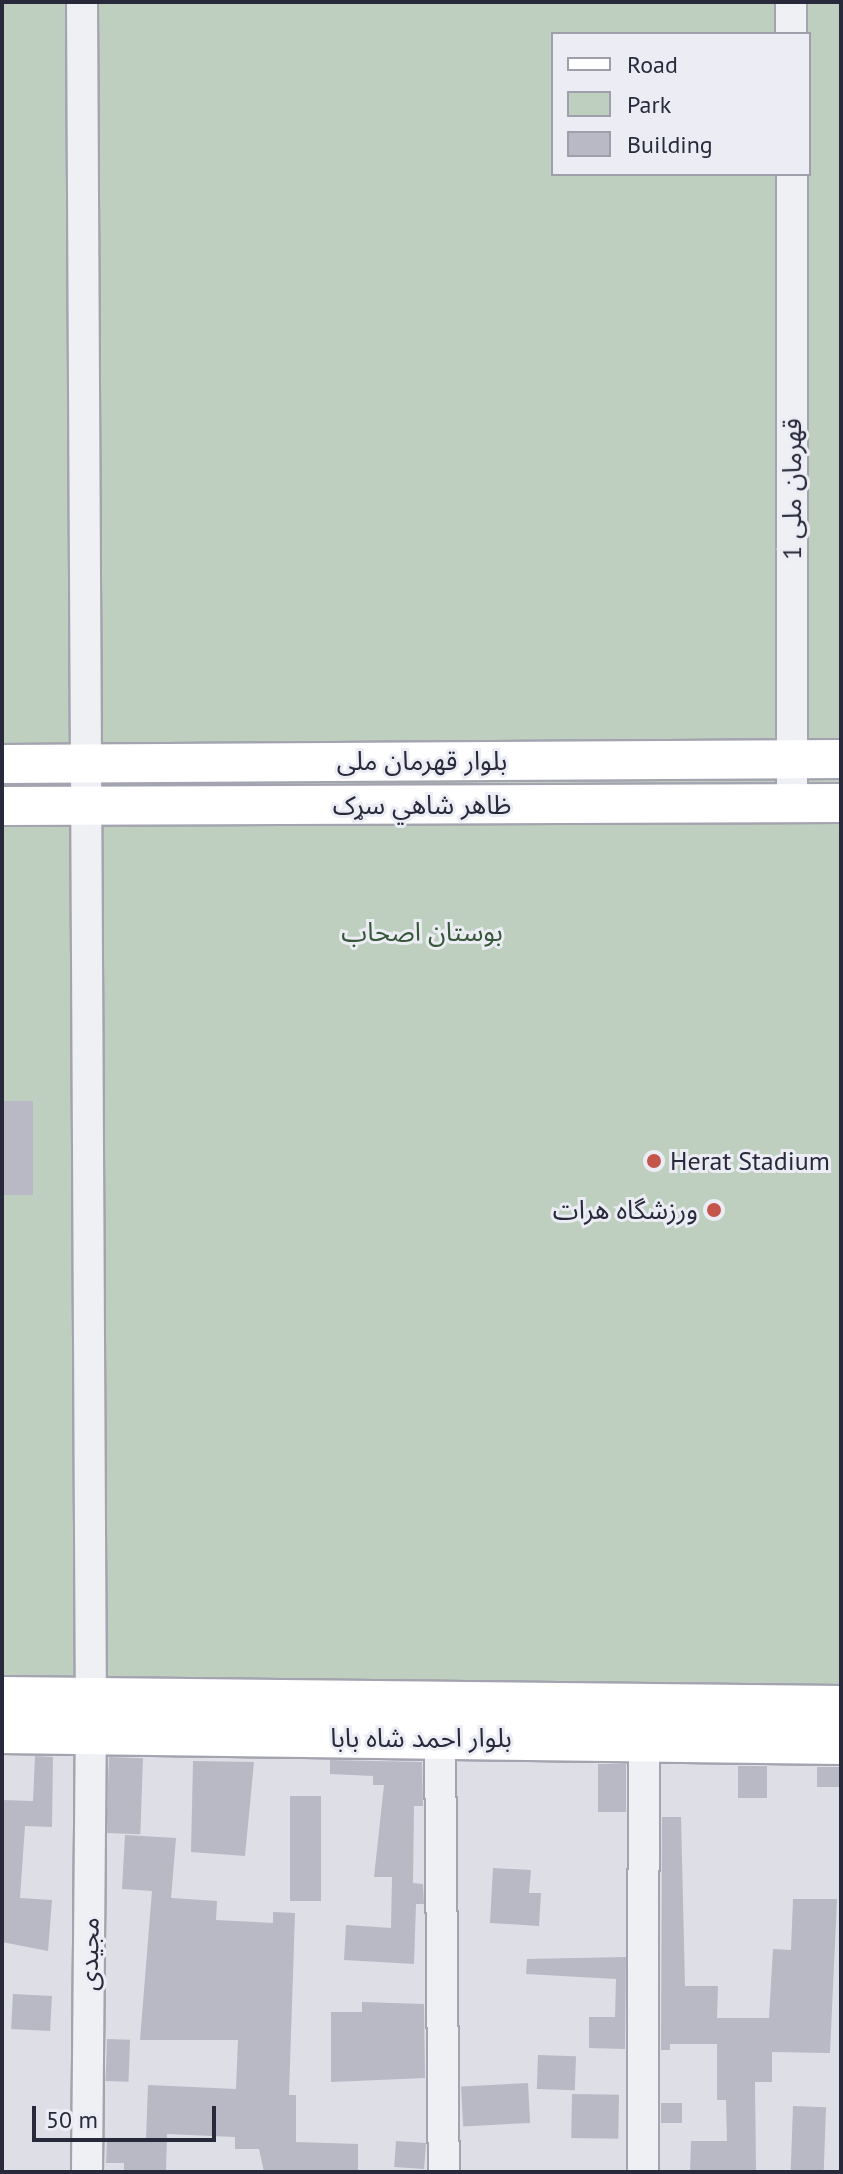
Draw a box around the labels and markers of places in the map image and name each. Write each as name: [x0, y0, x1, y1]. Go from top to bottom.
place label: Herat Stadium: [670, 1145, 830, 1177]
marker: Herat Stadium: [645, 1152, 663, 1170]
place label: ورزشگاه هرات: [553, 1194, 698, 1226]
marker: ورزشگاه هرات: [705, 1201, 723, 1219]

